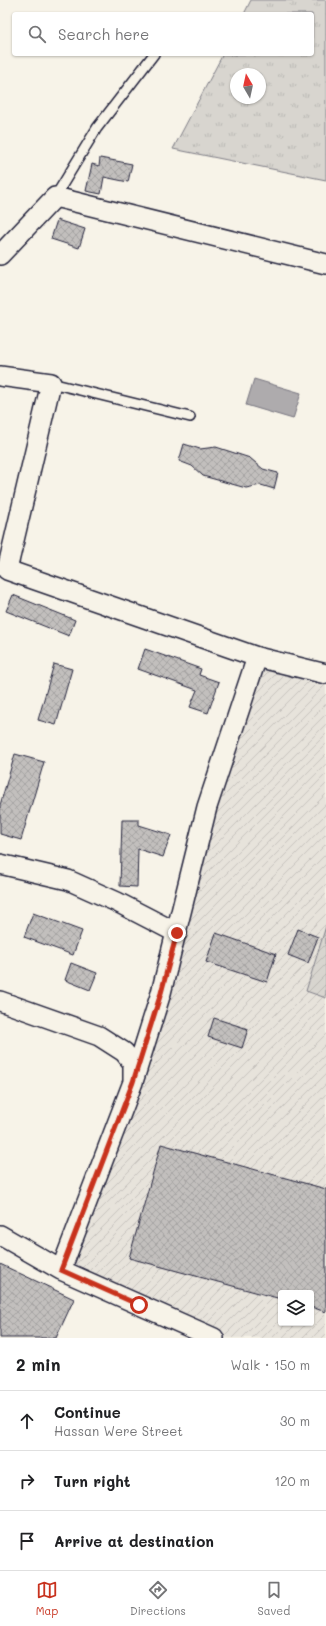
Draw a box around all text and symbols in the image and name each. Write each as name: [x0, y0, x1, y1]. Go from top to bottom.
search box: [12, 12, 314, 56]
icon: search: [26, 23, 48, 45]
text: Search here: [58, 24, 149, 44]
north arrow: [230, 68, 266, 104]
route end: [168, 924, 186, 942]
map controls: [278, 1290, 314, 1326]
button: layers: [278, 1290, 314, 1326]
route start: [130, 1296, 148, 1314]
text: 2 min: [16, 1353, 61, 1375]
text: Walk · 150 m: [230, 1356, 310, 1373]
text: Continue: [54, 1402, 121, 1422]
icon: ahead: [16, 1410, 38, 1432]
text: 30 m: [280, 1412, 310, 1429]
text: Hassan Were Street: [54, 1422, 183, 1439]
icon: right: [16, 1470, 38, 1492]
text: Turn right: [54, 1471, 131, 1491]
text: 120 m: [274, 1472, 310, 1489]
icon: arrive: [16, 1530, 38, 1552]
text: Arrive at destination: [54, 1531, 214, 1551]
tab: Map: [36, 1579, 58, 1618]
tab: Directions: [130, 1579, 186, 1618]
tab: Saved: [257, 1579, 290, 1618]

